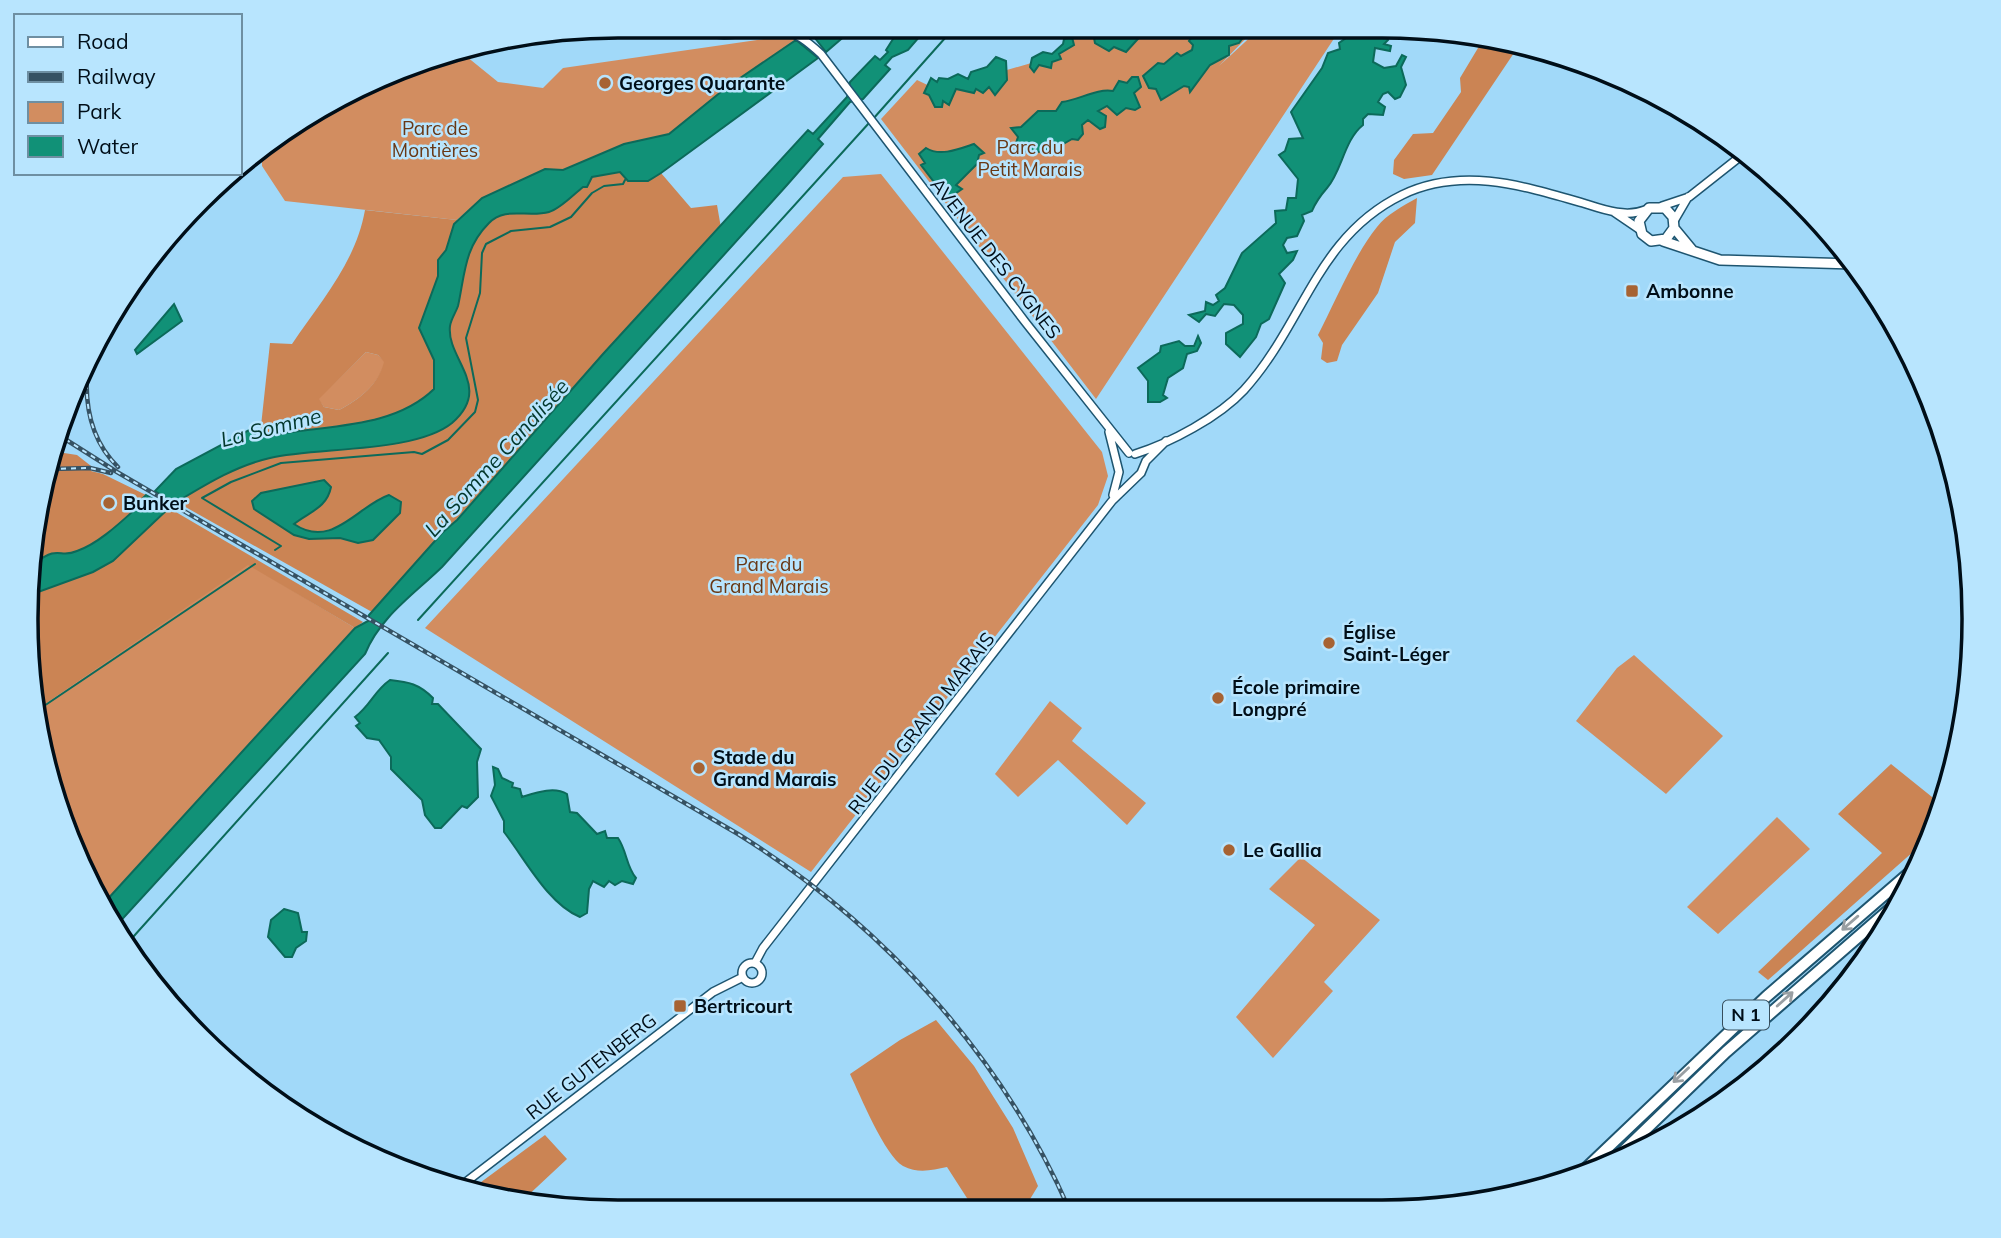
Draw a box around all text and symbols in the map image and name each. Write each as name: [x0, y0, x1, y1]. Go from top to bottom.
legend: [14, 14, 242, 175]
text: Road: [77, 28, 128, 54]
text: Railway: [77, 63, 156, 89]
place label: Georges Quarante: [619, 71, 785, 95]
marker: Georges Quarante: [597, 75, 613, 91]
text: Park: [77, 98, 121, 124]
park label: Parc de Montières: [392, 116, 478, 162]
text: Water: [77, 133, 138, 159]
park label: Parc du Petit Marais: [978, 135, 1082, 181]
street label: AVENUE DES CYGNES: [926, 173, 1066, 343]
place label: Ambonne: [1646, 279, 1734, 303]
marker: Ambonne: [1624, 283, 1640, 299]
water label: La Somme Canalisée: [419, 373, 574, 542]
water label: La Somme: [218, 402, 324, 452]
place label: Bunker: [123, 491, 188, 515]
marker: Bunker: [101, 495, 117, 511]
park label: Parc du Grand Marais: [709, 552, 829, 598]
place label: Église Saint-Léger: [1343, 620, 1450, 666]
street label: RUE DU GRAND MARAIS: [843, 627, 999, 819]
marker: Église Saint-Léger: [1321, 635, 1337, 651]
place label: École primaire Longpré: [1232, 675, 1360, 721]
marker: École primaire Longpré: [1210, 690, 1226, 706]
place label: Stade du Grand Marais: [713, 745, 837, 791]
marker: Stade du Grand Marais: [691, 760, 707, 776]
place label: Le Gallia: [1243, 838, 1322, 862]
marker: Le Gallia: [1221, 842, 1237, 858]
one-way arrow: [1842, 915, 1860, 931]
one-way arrow: [1776, 991, 1794, 1007]
place label: Bertricourt: [694, 994, 792, 1018]
marker: Bertricourt: [672, 998, 688, 1014]
road number: N 1: [1723, 1000, 1769, 1030]
street label: RUE GUTENBERG: [521, 1008, 661, 1124]
one-way arrow: [1673, 1067, 1690, 1084]

